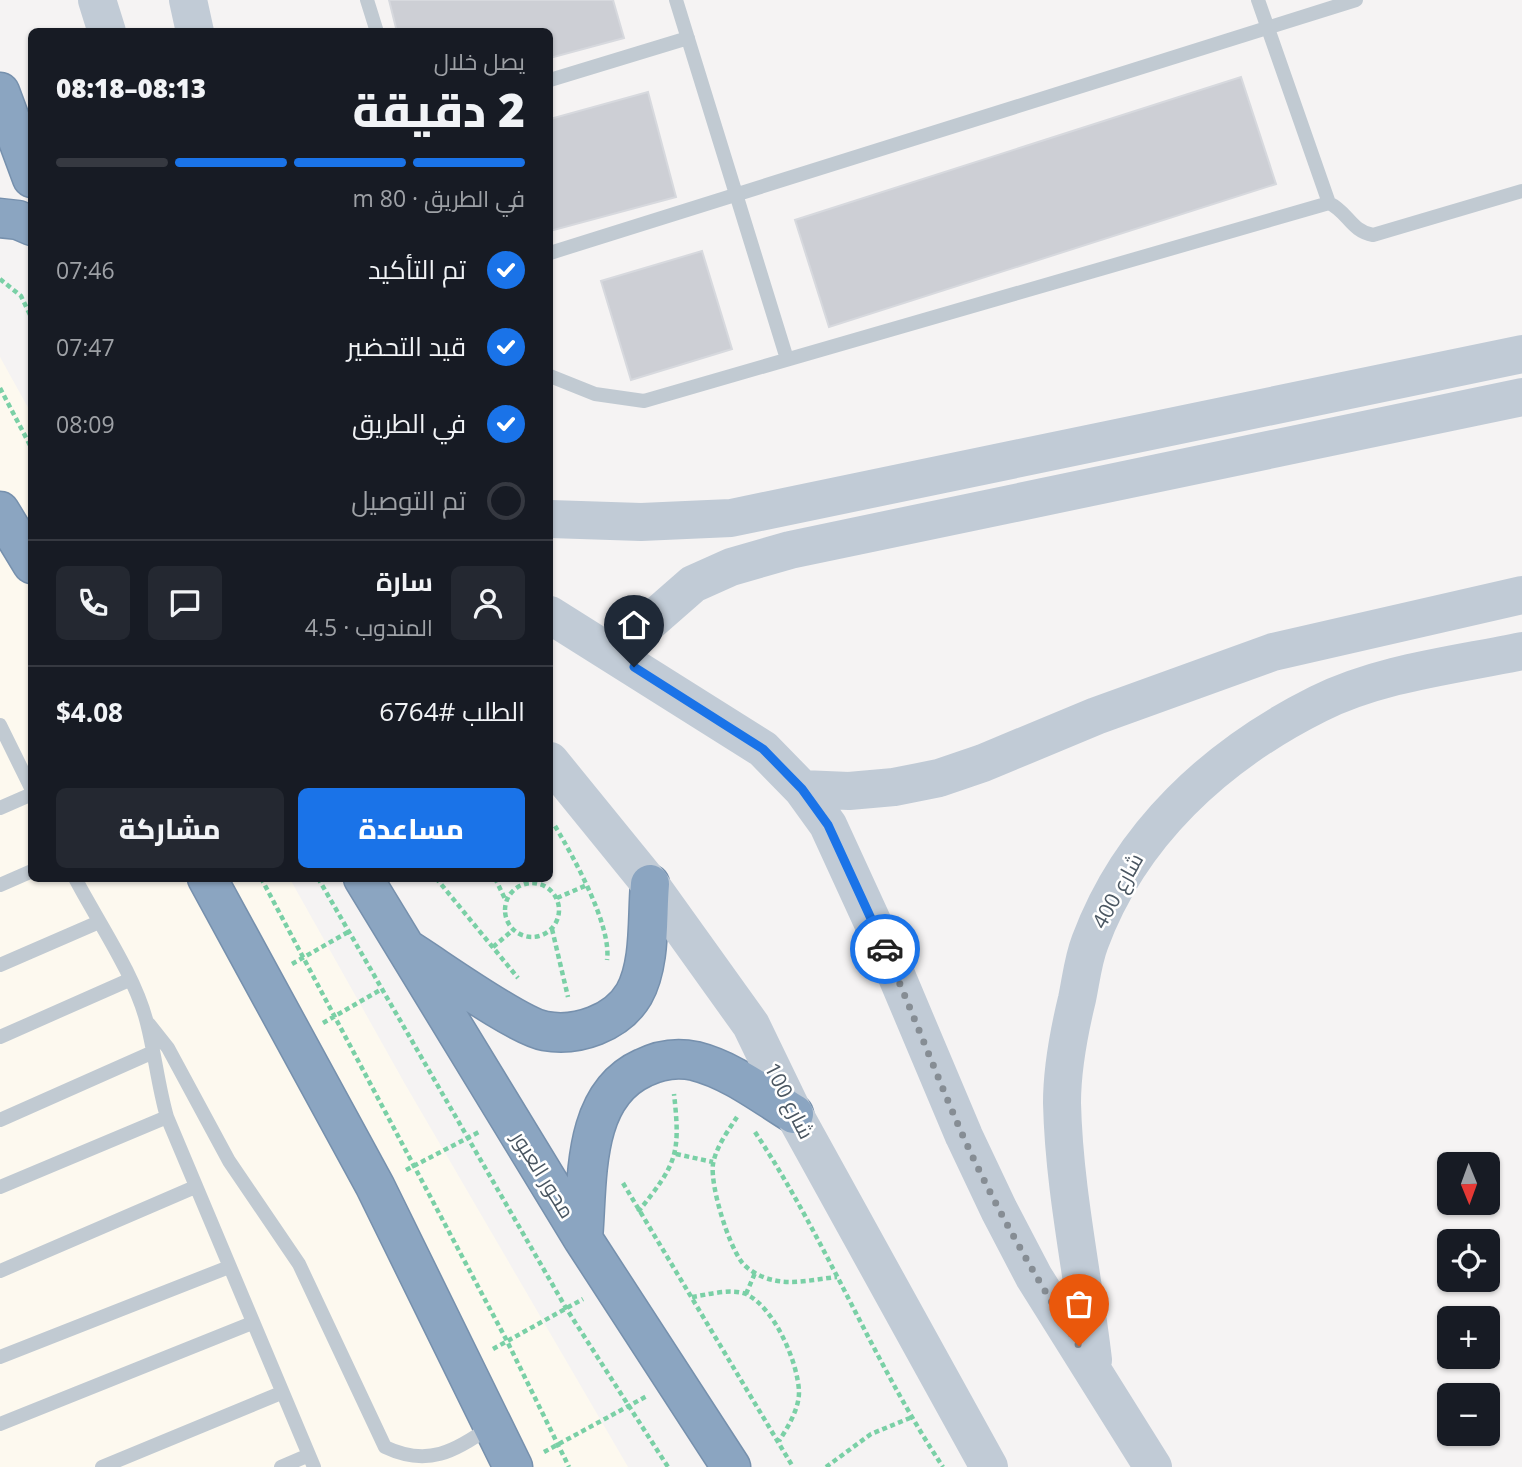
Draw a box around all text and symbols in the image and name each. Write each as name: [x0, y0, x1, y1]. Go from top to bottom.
text: يصل خلال: [434, 45, 525, 77]
text: 08:13–08:18: [56, 70, 206, 106]
text: 2 دقيقة: [353, 78, 525, 140]
text: في الطريق · 80 m: [353, 182, 525, 214]
text: تم التأكيد: [368, 251, 466, 287]
icon: check: [487, 251, 525, 289]
text: 07:46: [56, 254, 115, 286]
text: قيد التحضير: [347, 328, 466, 364]
icon: check: [487, 328, 525, 366]
text: 07:47: [56, 331, 115, 363]
text: في الطريق: [352, 405, 466, 441]
icon: check: [487, 405, 525, 443]
text: 08:09: [56, 408, 115, 440]
text: تم التوصيل: [351, 482, 466, 518]
text: سارة: [376, 563, 433, 599]
button: phone: [56, 566, 130, 640]
button: chat: [148, 566, 222, 640]
button: person: [451, 566, 525, 640]
pin: [604, 595, 664, 667]
icon: home: [615, 606, 653, 644]
text: المندوب · 4.5: [305, 611, 433, 643]
text: الطلب #6764: [379, 693, 525, 729]
text: $4.08: [56, 694, 123, 730]
button: مشاركة: [56, 788, 284, 868]
button: مساعدة: [298, 788, 525, 868]
street label: شارع 400: [1085, 848, 1150, 934]
courier: [850, 914, 920, 984]
icon: car: [866, 930, 904, 968]
street label: شارع 100: [758, 1058, 821, 1144]
street label: محور العبور: [506, 1125, 582, 1223]
north arrow: [1437, 1152, 1500, 1214]
map controls: [1437, 1152, 1500, 1446]
button: locate: [1437, 1229, 1500, 1292]
pin: [1049, 1274, 1109, 1346]
icon: bag: [1060, 1285, 1098, 1323]
button: +: [1437, 1306, 1500, 1369]
button: −: [1437, 1383, 1500, 1446]

